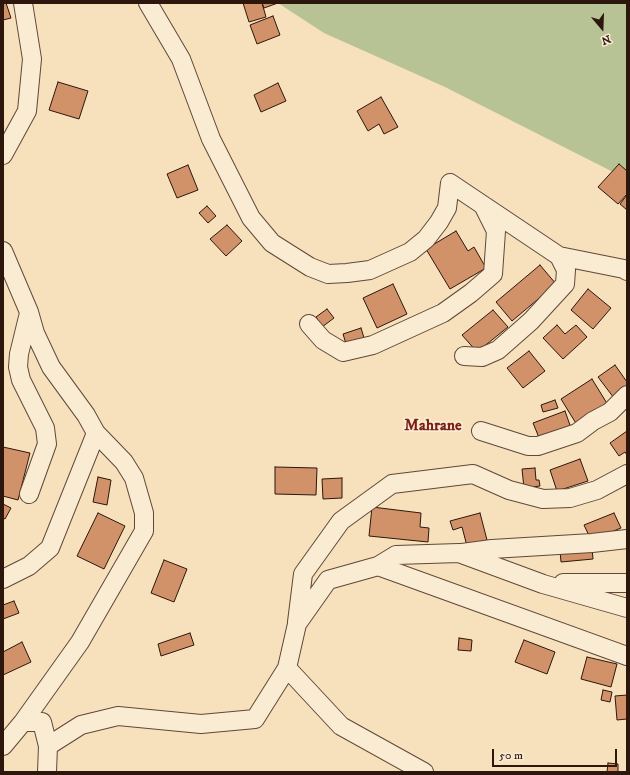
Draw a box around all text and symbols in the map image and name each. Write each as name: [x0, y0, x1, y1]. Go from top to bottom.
north arrow: [582, 8, 622, 48]
text: N: [599, 31, 612, 47]
district label: Mahrane: [404, 417, 462, 437]
scale bar: [494, 741, 619, 767]
text: 50 m: [499, 748, 523, 763]

